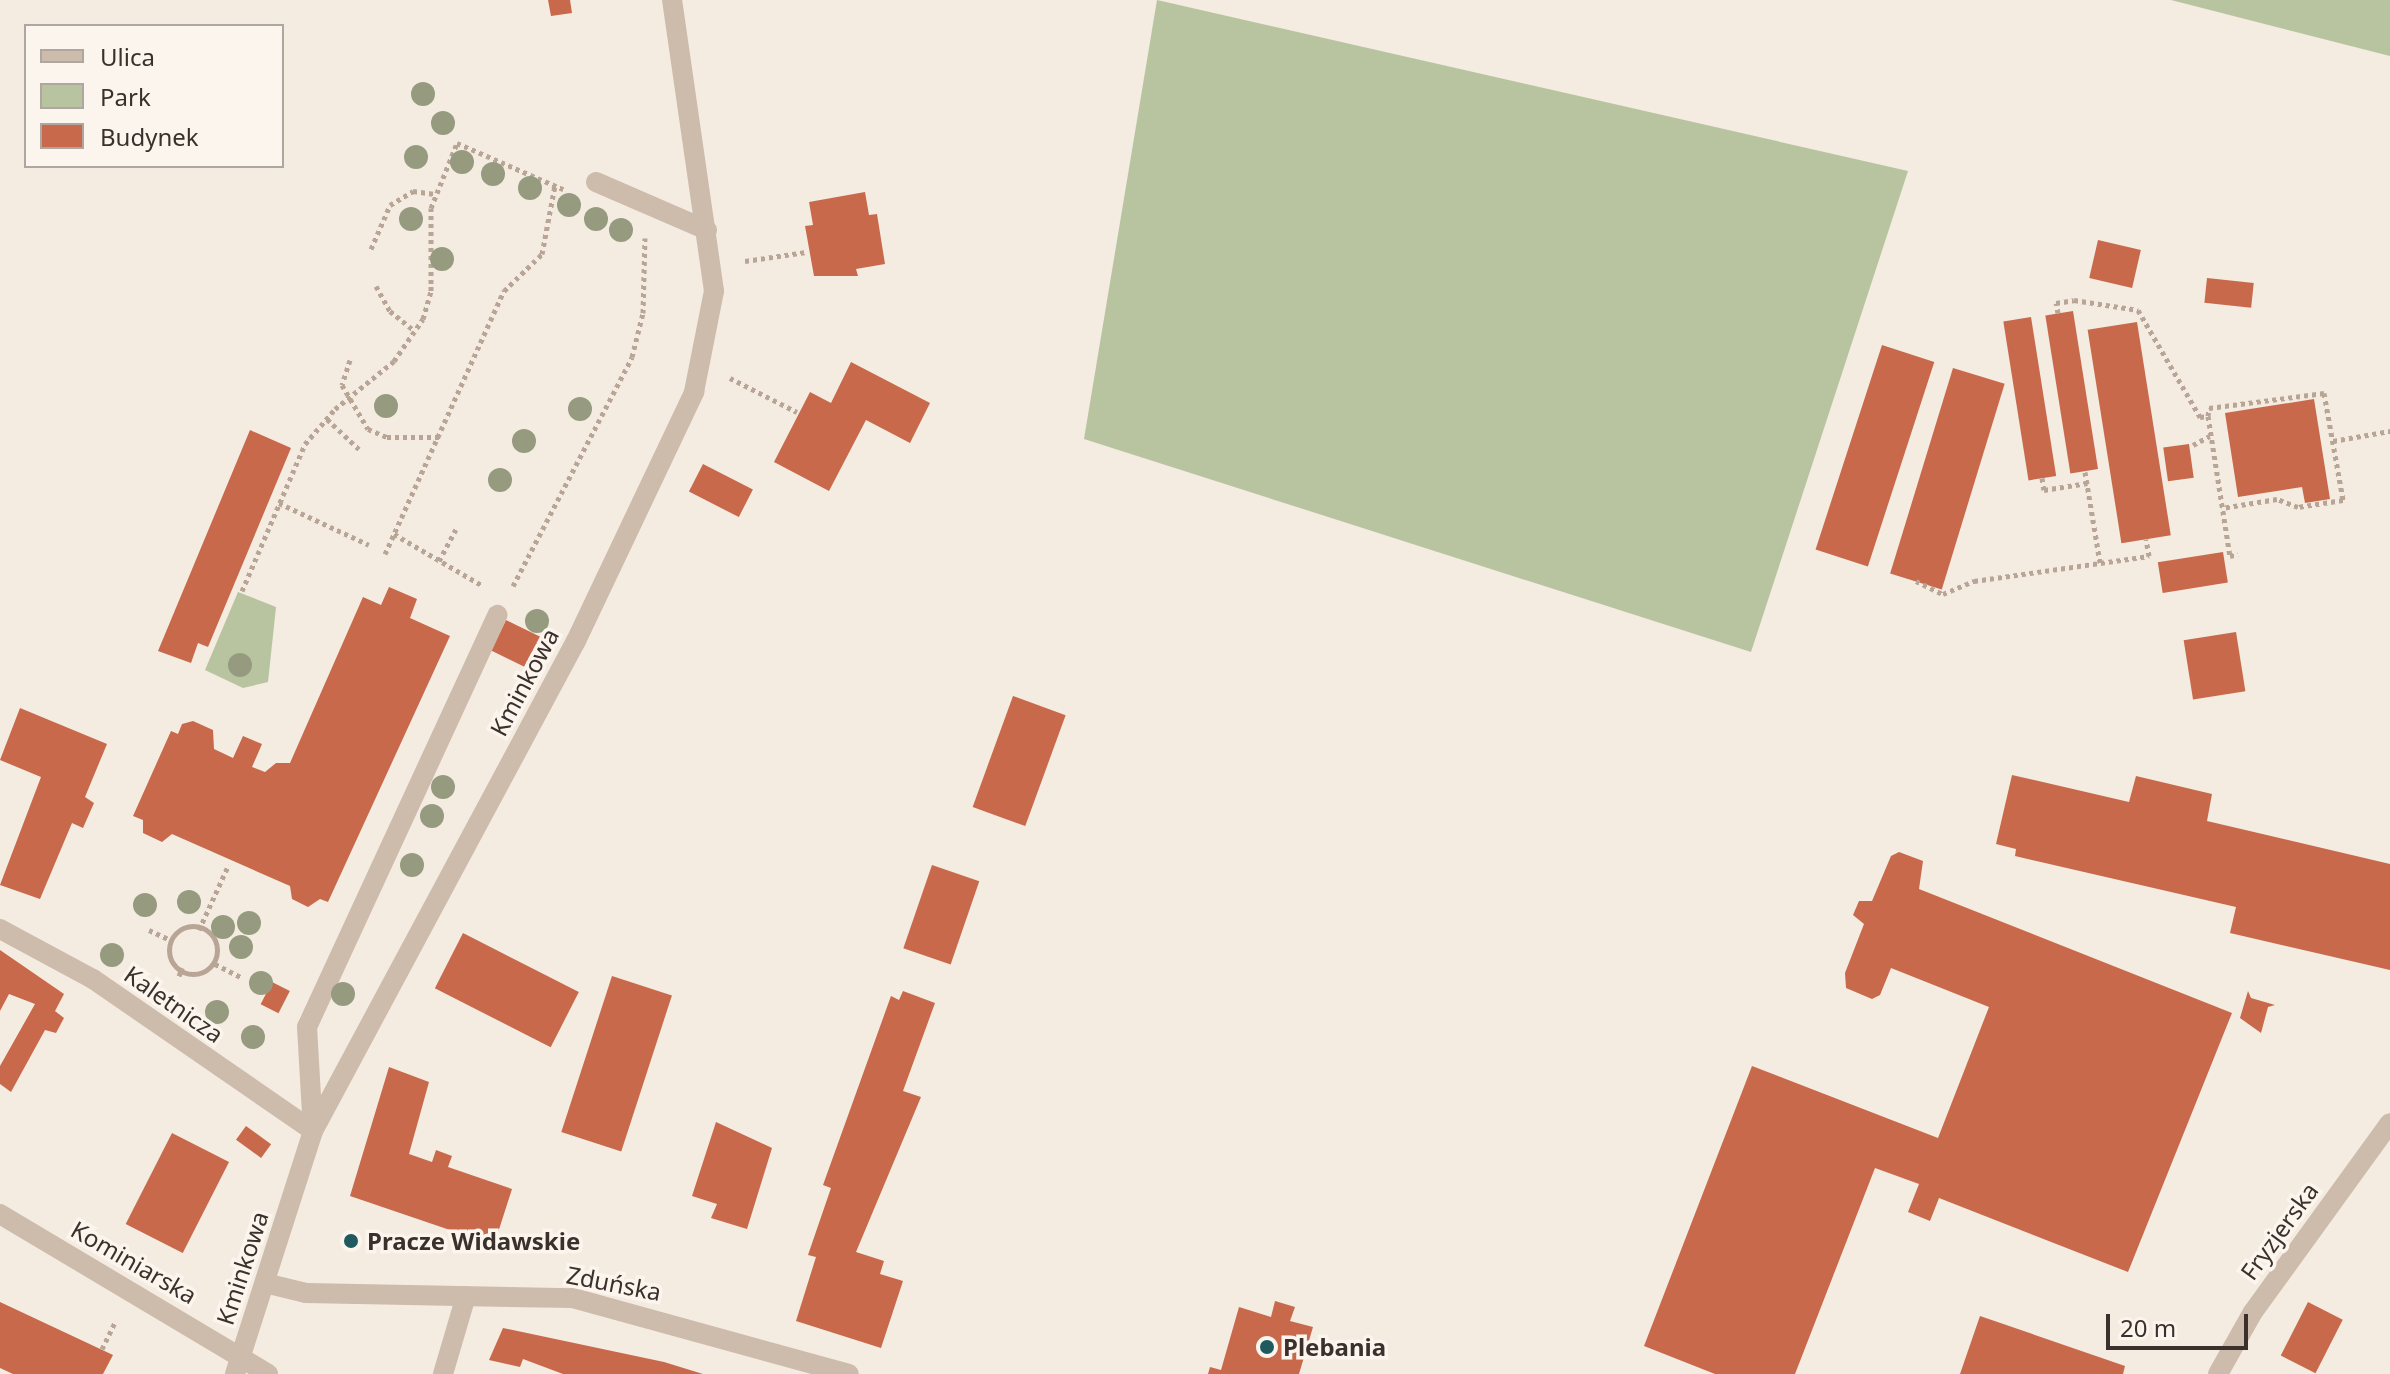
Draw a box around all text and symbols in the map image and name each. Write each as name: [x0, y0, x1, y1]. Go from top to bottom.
legend: [24, 24, 284, 168]
text: Ulica: [100, 40, 155, 73]
text: Park: [100, 80, 151, 113]
text: Budynek: [100, 120, 199, 153]
street label: Kminkowa: [484, 623, 564, 741]
street label: Kaletnicza: [119, 960, 229, 1048]
street label: Fryzjerska: [2234, 1177, 2324, 1285]
street label: Kminkowa: [210, 1208, 274, 1328]
street label: Kominiarska: [66, 1214, 202, 1310]
place label: Pracze Widawskie: [367, 1227, 580, 1255]
marker: Pracze Widawskie: [342, 1232, 360, 1250]
street label: Zduńska: [564, 1260, 664, 1306]
scale bar: [2110, 1298, 2252, 1348]
text: 20 m: [2120, 1311, 2176, 1344]
place label: Plebania: [1283, 1333, 1386, 1361]
marker: Plebania: [1258, 1338, 1276, 1356]

